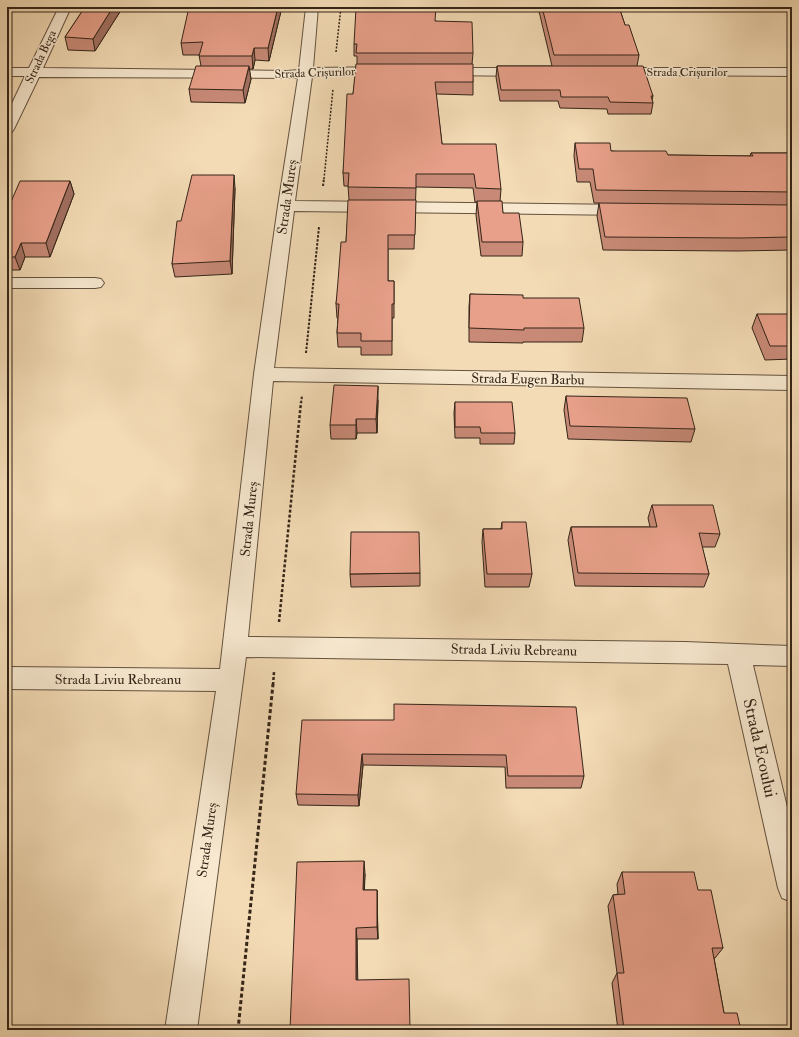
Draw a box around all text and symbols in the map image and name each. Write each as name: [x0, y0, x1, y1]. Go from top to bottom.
street label: Strada Bega: [22, 27, 60, 86]
street label: Strada Crișurilor: [274, 64, 356, 82]
street label: Strada Crișurilor: [647, 65, 728, 80]
street label: Strada Mureș: [273, 158, 301, 235]
street label: Strada Eugen Barbu: [471, 370, 585, 388]
street label: Strada Mureș: [237, 480, 261, 557]
street label: Strada Liviu Rebreanu: [451, 640, 577, 660]
street label: Strada Liviu Rebreanu: [55, 671, 181, 688]
street label: Strada Ecoului: [738, 696, 782, 800]
street label: Strada Mureș: [193, 801, 221, 878]

